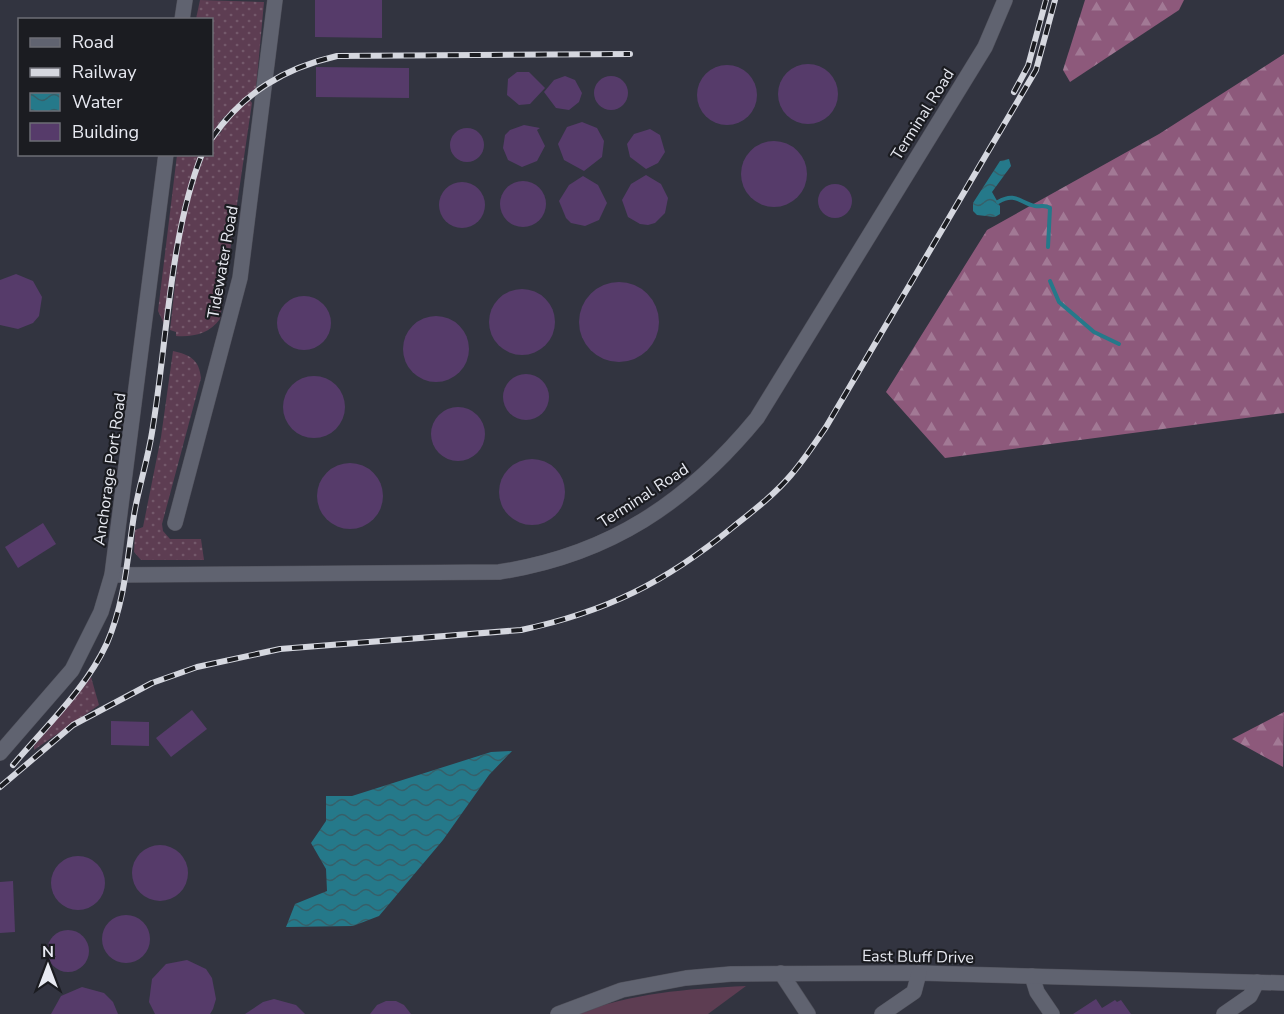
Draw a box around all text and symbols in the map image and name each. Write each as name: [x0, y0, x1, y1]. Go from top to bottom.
legend: [18, 18, 213, 156]
text: Road: [72, 30, 114, 54]
text: Railway: [72, 60, 137, 84]
street label: Terminal Road: [886, 65, 960, 164]
text: Water: [72, 90, 123, 114]
text: Building: [72, 120, 139, 144]
street label: Tidewater Road: [202, 204, 244, 320]
street label: Anchorage Port Road: [88, 391, 132, 547]
street label: Terminal Road: [594, 458, 693, 533]
north arrow: [18, 936, 78, 996]
text: N: [42, 941, 54, 963]
street label: East Bluff Drive: [862, 945, 974, 969]

